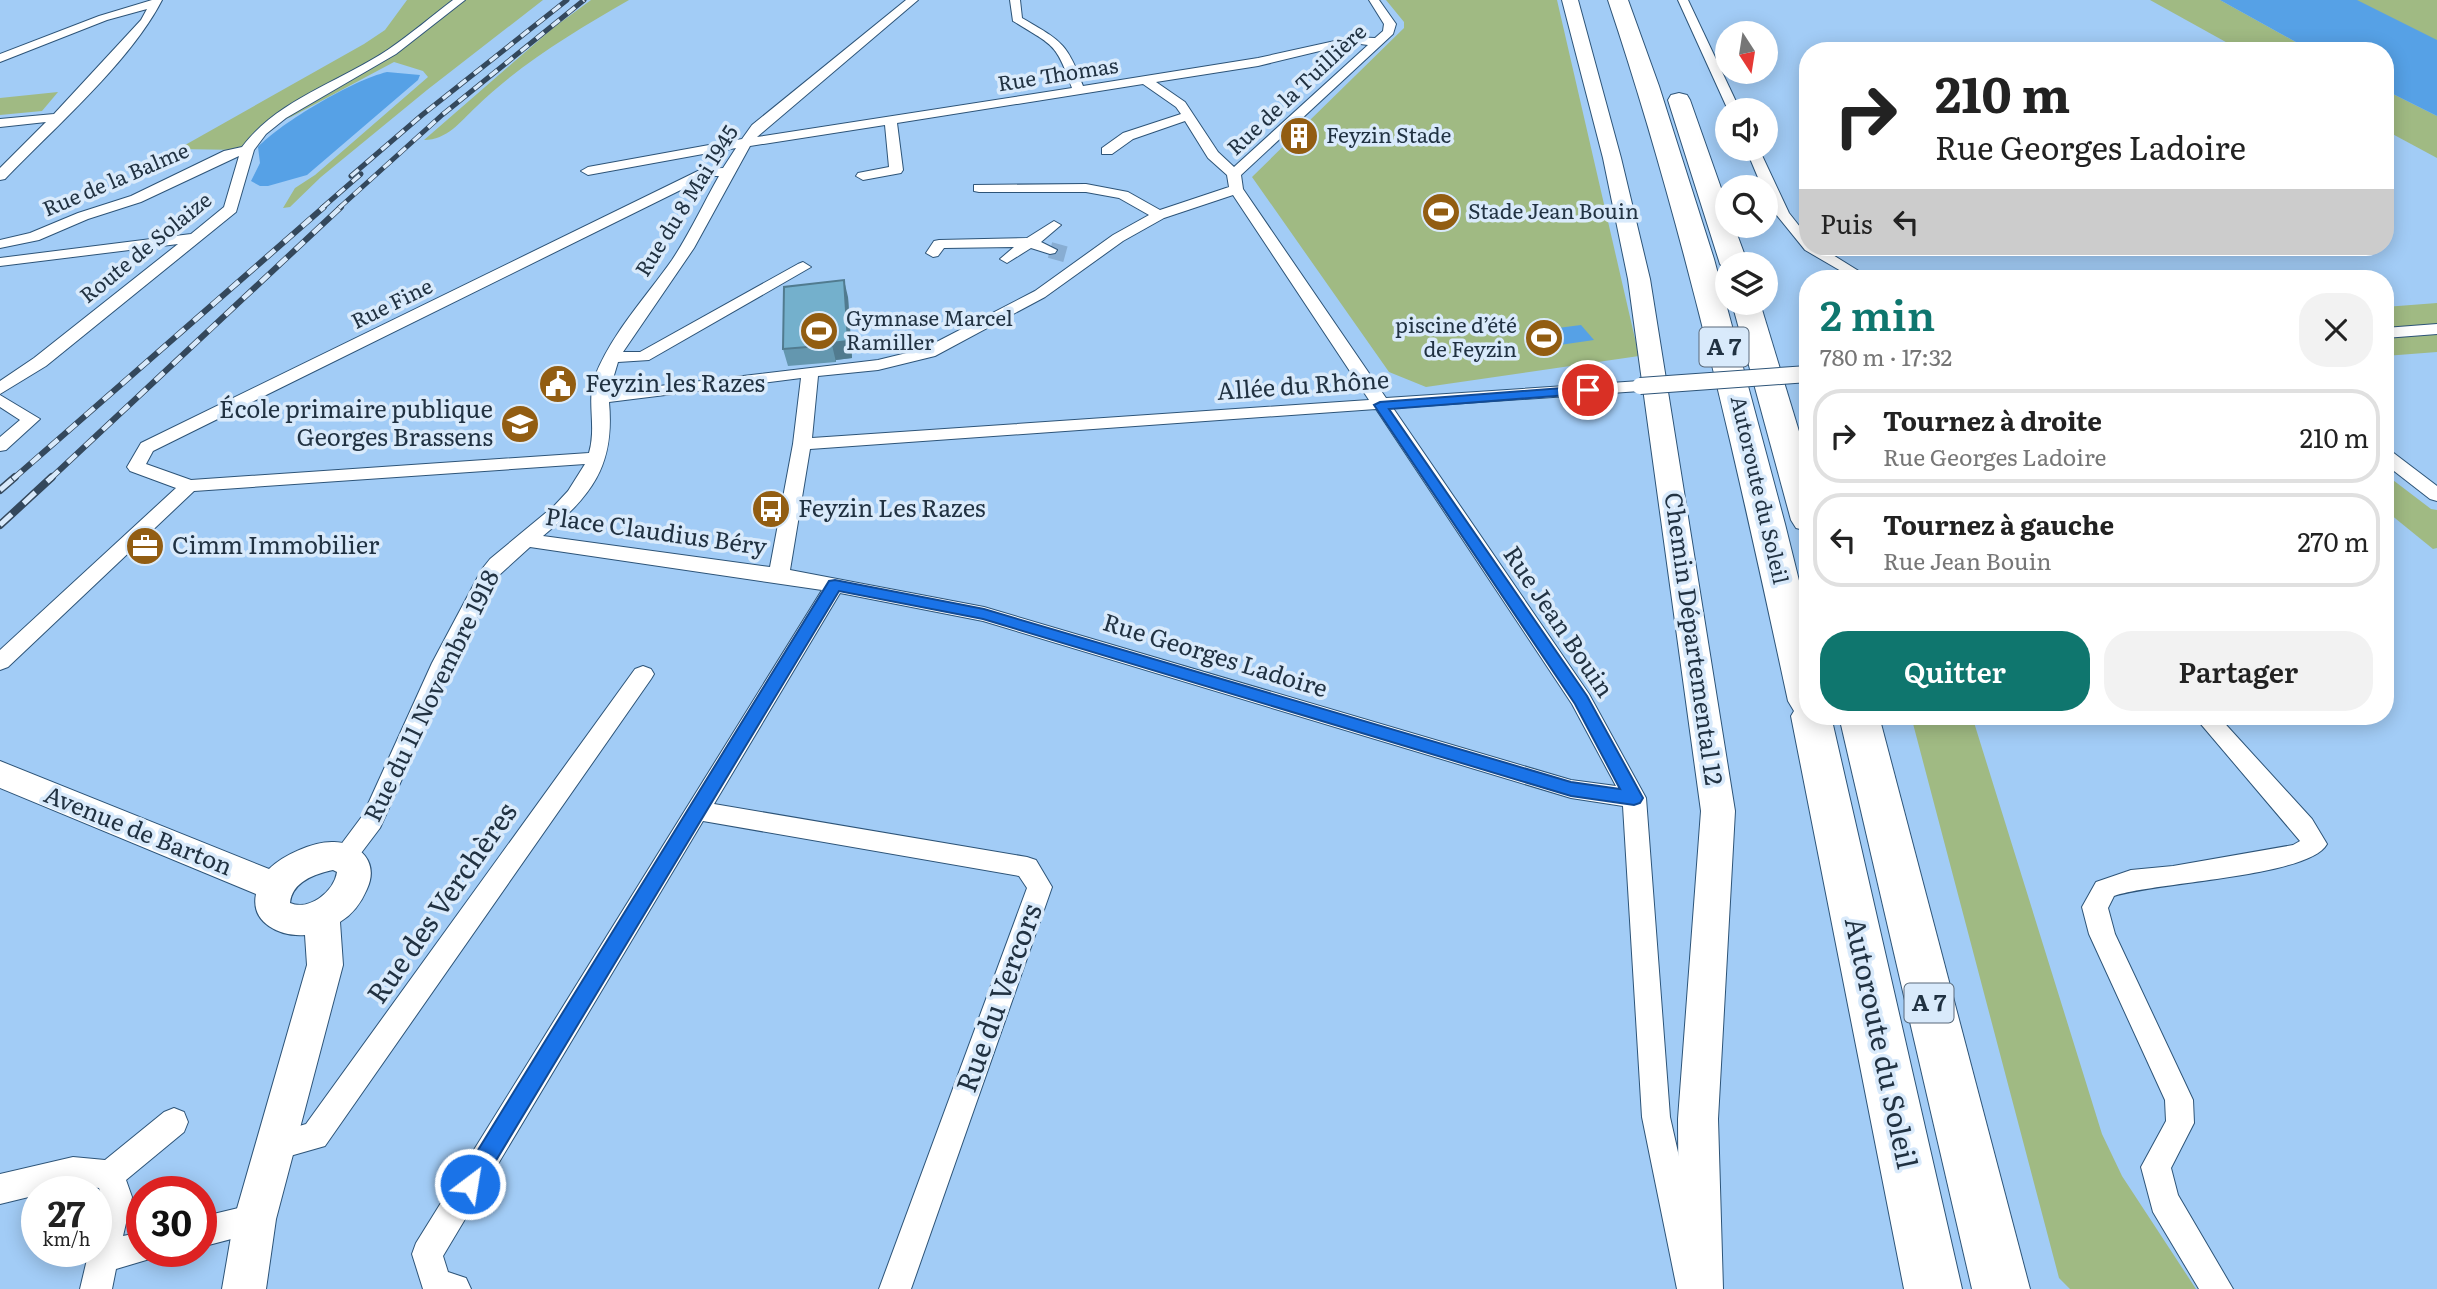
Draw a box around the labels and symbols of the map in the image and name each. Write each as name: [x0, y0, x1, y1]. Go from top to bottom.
street label: Rue de la Tuillière: [1219, 15, 1372, 161]
north arrow: [1715, 21, 1778, 84]
street label: Rue Thomas: [995, 48, 1120, 97]
building icon: Feyzin Stade: [1278, 115, 1320, 157]
street label: Rue du 8 Mai 1945: [626, 118, 744, 281]
place label: Feyzin Stade: [1326, 118, 1452, 149]
street label: Rue de la Balme: [37, 133, 193, 222]
street label: Route de Solaize: [72, 183, 217, 309]
sports icon: Stade Jean Bouin: [1420, 191, 1462, 233]
place label: Stade Jean Bouin: [1468, 194, 1639, 225]
street label: Rue Fine: [345, 269, 437, 335]
place label: Gymnase Marcel Ramiller: [846, 301, 1013, 356]
place label: piscine d’été de Feyzin: [1395, 308, 1517, 363]
sports icon: Gymnase Marcel Ramiller: [798, 310, 840, 352]
sports icon: piscine d’été de Feyzin: [1523, 317, 1565, 359]
road number: A 7: [1700, 328, 1748, 366]
street label: Allée du Rhône: [1216, 360, 1390, 407]
pin: [1558, 360, 1618, 420]
public building icon: Feyzin les Razes: [537, 363, 579, 405]
place label: Feyzin les Razes: [585, 364, 765, 399]
place label: École primaire publique Georges Brassens: [219, 390, 493, 453]
street label: Autoroute du Soleil: [1725, 392, 1798, 587]
school or university icon: École primaire publique Georges Brassens: [499, 403, 541, 445]
bus stop icon: Feyzin Les Razes: [750, 488, 792, 530]
place label: Feyzin Les Razes: [798, 489, 986, 524]
street label: Chemin Départemental 12: [1658, 490, 1733, 787]
street label: Place Claudius Béry: [543, 497, 770, 562]
office icon: Cimm Immobilier: [124, 525, 166, 567]
place label: Cimm Immobilier: [172, 526, 380, 561]
street label: Rue Jean Bouin: [1496, 538, 1624, 703]
street label: Rue du 11 Novembre 1918: [353, 563, 506, 827]
street label: Rue Georges Ladoire: [1099, 603, 1332, 704]
street label: Avenue de Barton: [40, 775, 238, 882]
street label: Rue des Verchères: [355, 793, 526, 1011]
street label: Rue du Vercors: [944, 897, 1051, 1098]
street label: Autoroute du Soleil: [1836, 913, 1930, 1172]
road number: A 7: [1904, 984, 1954, 1022]
position arrow: [433, 1147, 507, 1221]
speed limit sign: 30: [126, 1176, 217, 1267]

